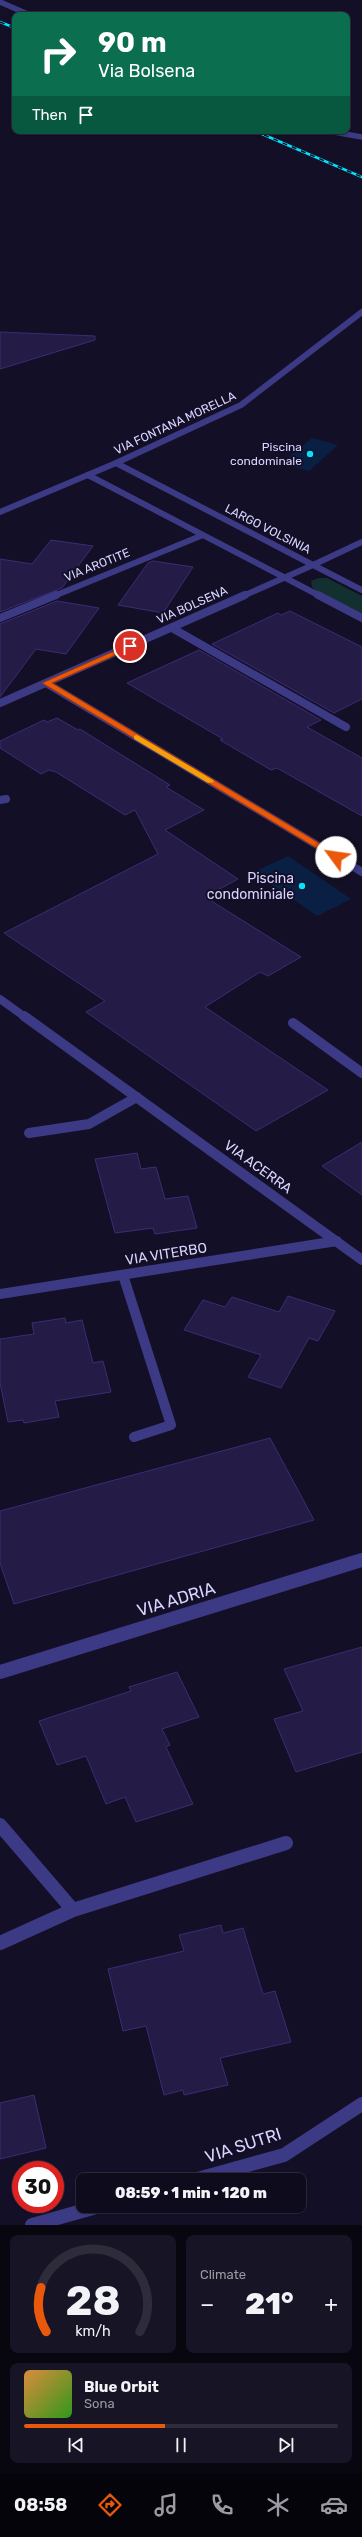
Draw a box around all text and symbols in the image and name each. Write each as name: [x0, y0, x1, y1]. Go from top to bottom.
text: 90 m: [98, 26, 167, 59]
icon: right: [32, 28, 84, 80]
text: Via Bolsena: [98, 60, 195, 82]
icon: arrive: [75, 104, 97, 126]
text: Then: [32, 106, 67, 124]
street label: VIA FONTANA MORELLA: [112, 389, 238, 457]
place label: Piscina condominale: [230, 440, 302, 468]
marker: Piscina condominale: [305, 449, 315, 459]
street label: LARGO VOLSINIA: [223, 501, 313, 557]
street label: VIA AROTITE: [62, 545, 132, 585]
street label: VIA BOLSENA: [155, 583, 229, 627]
pin: [113, 629, 147, 663]
icon: arrive: [119, 635, 141, 657]
position arrow: [315, 836, 357, 878]
place label: Piscina condominiale: [207, 870, 294, 903]
marker: Piscina condominiale: [297, 881, 307, 891]
street label: VIA ACERRA: [221, 1137, 296, 1198]
street label: VIA VITERBO: [124, 1239, 208, 1269]
street label: VIA ADRIA: [134, 1577, 218, 1620]
street label: VIA SUTRI: [202, 2123, 284, 2167]
speed limit sign: 30: [12, 2161, 64, 2213]
text: 08:59 · 1 min · 120 m: [115, 2184, 267, 2202]
text: Climate: [200, 2267, 246, 2282]
text: 28: [65, 2276, 121, 2325]
text: 21°: [245, 2286, 294, 2322]
text: −: [200, 2291, 214, 2318]
text: +: [324, 2291, 338, 2318]
text: km/h: [75, 2323, 111, 2340]
text: Blue Orbit: [84, 2378, 159, 2396]
text: Sona: [84, 2396, 115, 2411]
icon: previous: [65, 2434, 87, 2456]
icon: pause: [170, 2434, 192, 2456]
icon: next: [275, 2434, 297, 2456]
icon: directions: [96, 2491, 124, 2519]
icon: music: [152, 2491, 180, 2519]
icon: phone: [208, 2491, 236, 2519]
icon: climate: [264, 2491, 292, 2519]
icon: car: [320, 2491, 348, 2519]
text: 08:58: [14, 2494, 68, 2516]

